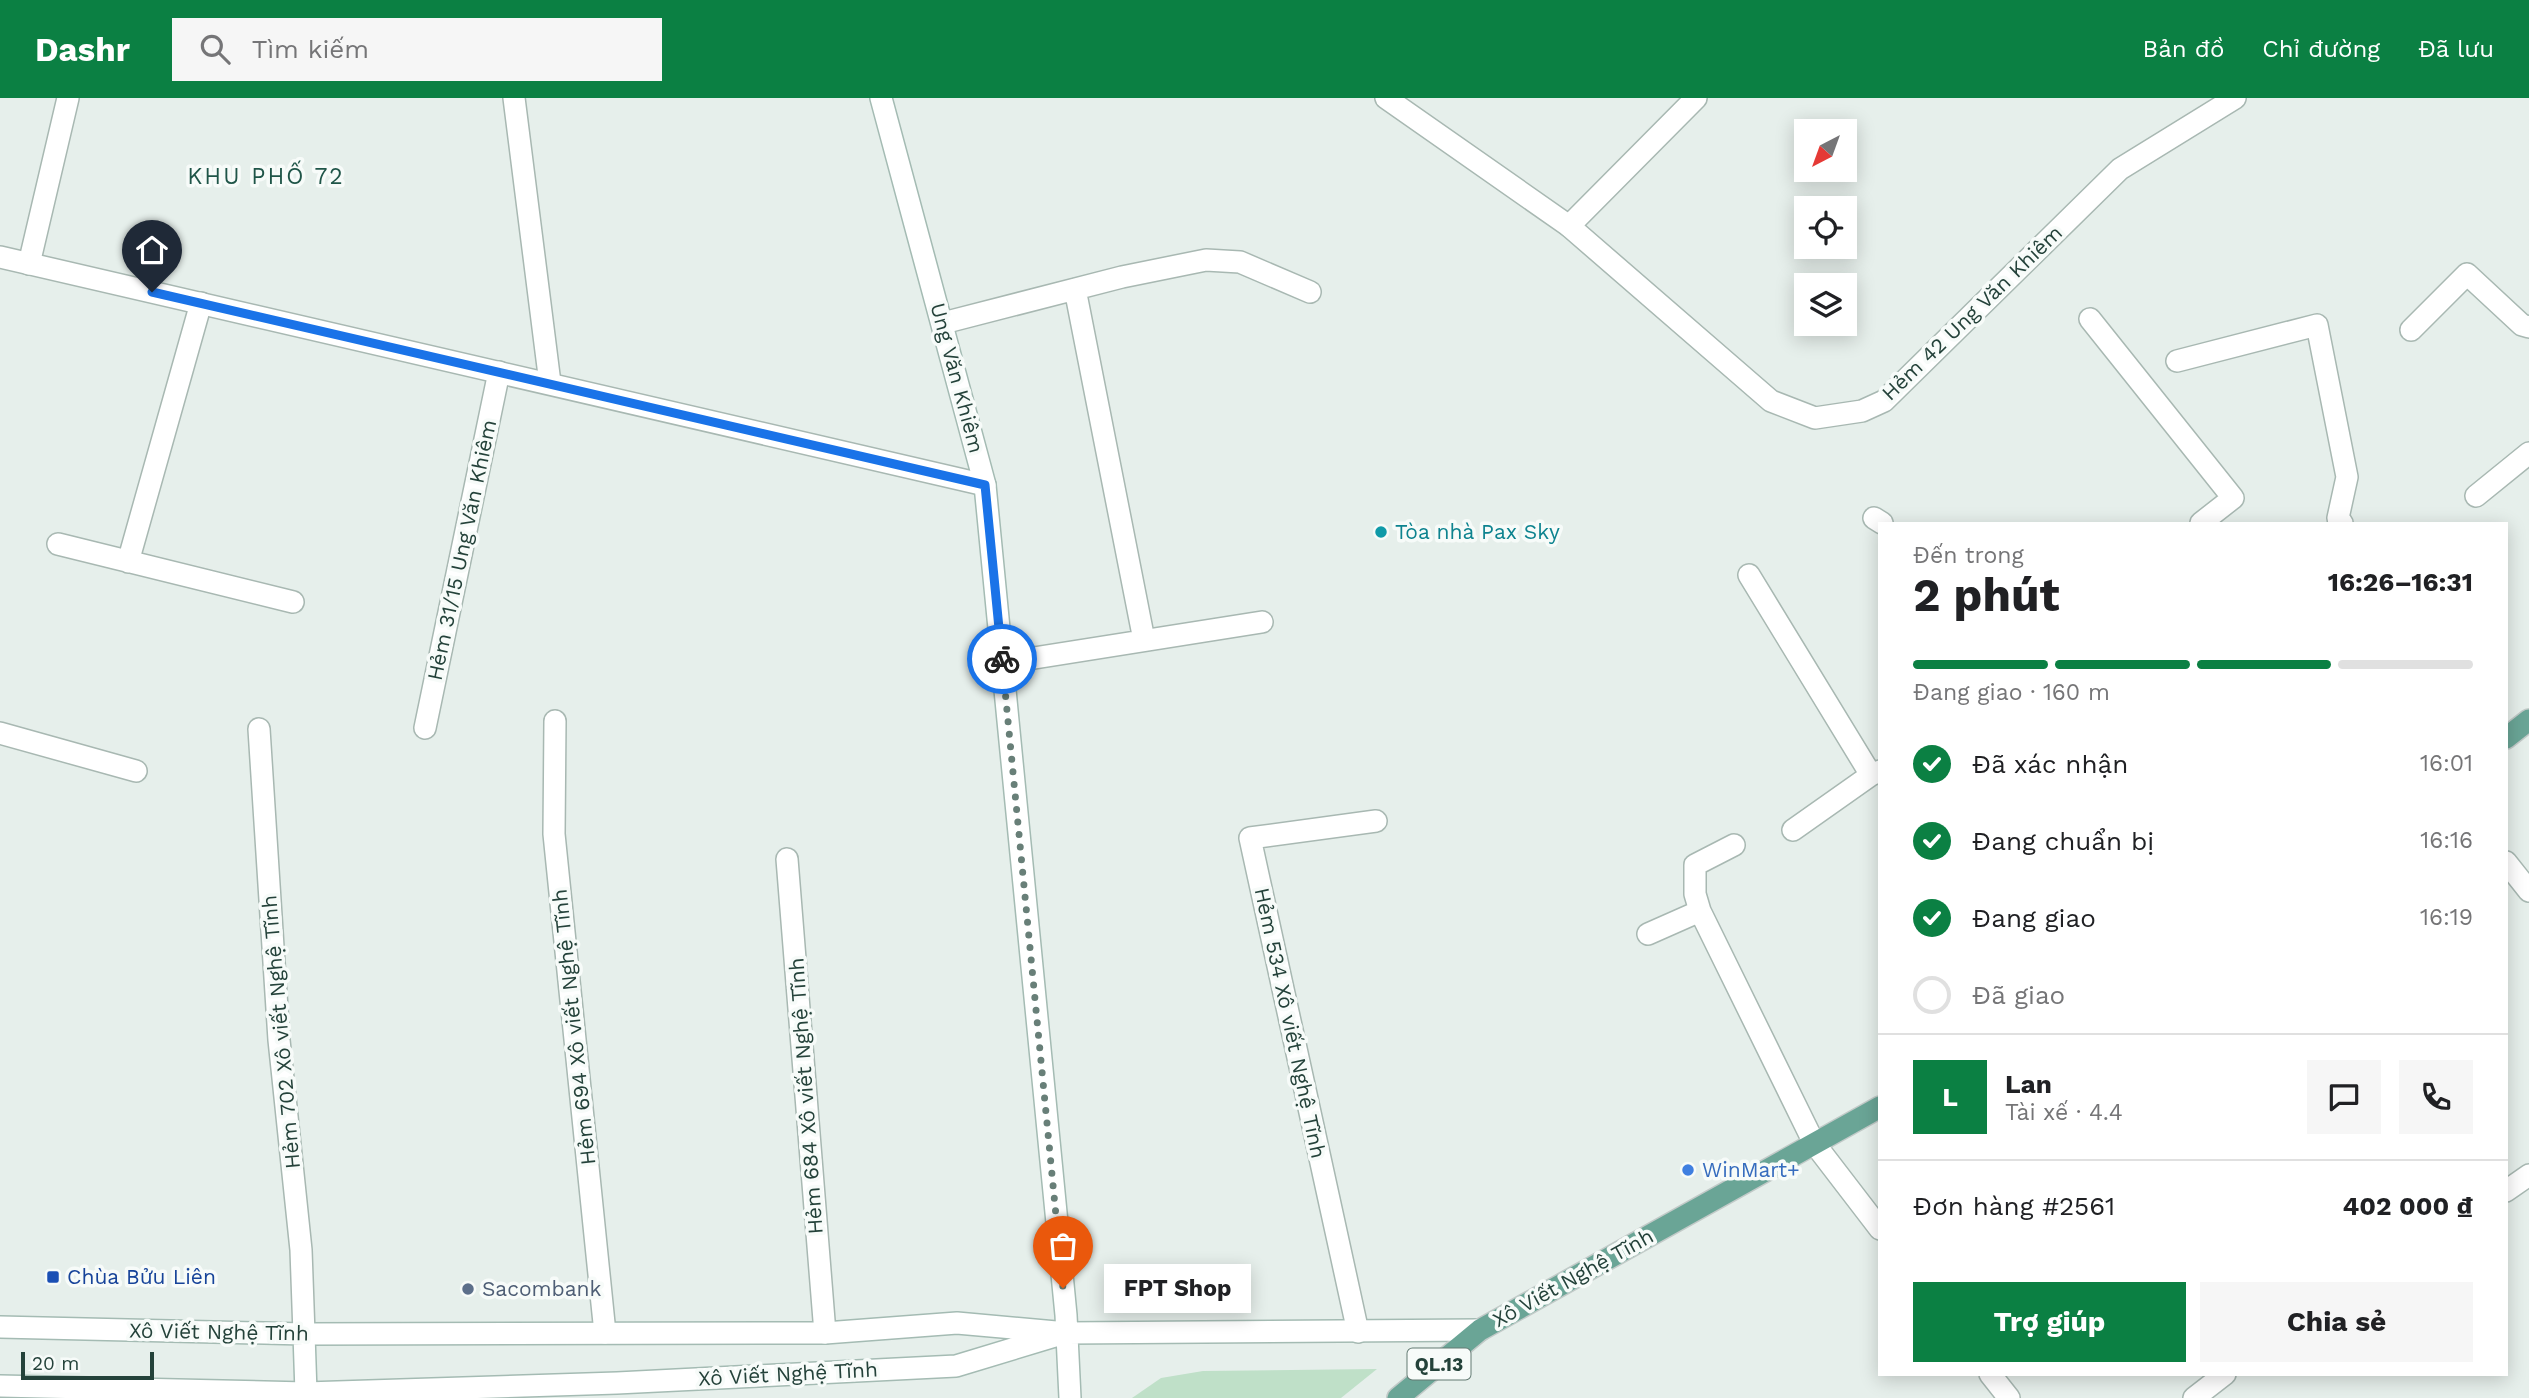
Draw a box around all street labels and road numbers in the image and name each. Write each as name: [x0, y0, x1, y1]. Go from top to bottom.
street label: Hẻm 42 Ung Văn Khiêm: [1876, 220, 2067, 405]
street label: Ung Văn Khiêm: [925, 300, 990, 456]
street label: Hẻm 31/15 Ung Văn Khiêm: [422, 417, 501, 683]
street label: Hẻm 534 Xô viết Nghệ Tĩnh: [1250, 885, 1331, 1161]
street label: Hẻm 694 Xô viết Nghệ Tĩnh: [547, 888, 600, 1166]
street label: Hẻm 702 Xô viết Nghệ Tĩnh: [256, 894, 305, 1170]
street label: Hẻm 684 Xô viết Nghệ Tĩnh: [783, 957, 828, 1235]
street label: Xô Viết Nghệ Tĩnh: [1488, 1223, 1657, 1332]
street label: Xô Viết Nghệ Tĩnh: [129, 1317, 309, 1346]
road number: QL.13: [1408, 1348, 1470, 1380]
street label: Xô Viết Nghệ Tĩnh: [698, 1356, 878, 1391]

